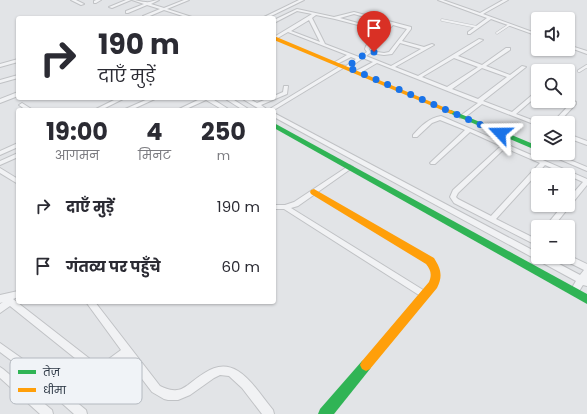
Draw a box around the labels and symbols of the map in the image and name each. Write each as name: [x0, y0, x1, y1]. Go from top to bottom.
pin: [357, 11, 391, 52]
position arrow: [479, 112, 521, 154]
legend: [10, 358, 142, 404]
text: तेज़: [42, 364, 61, 380]
text: धीमा: [43, 382, 67, 398]

